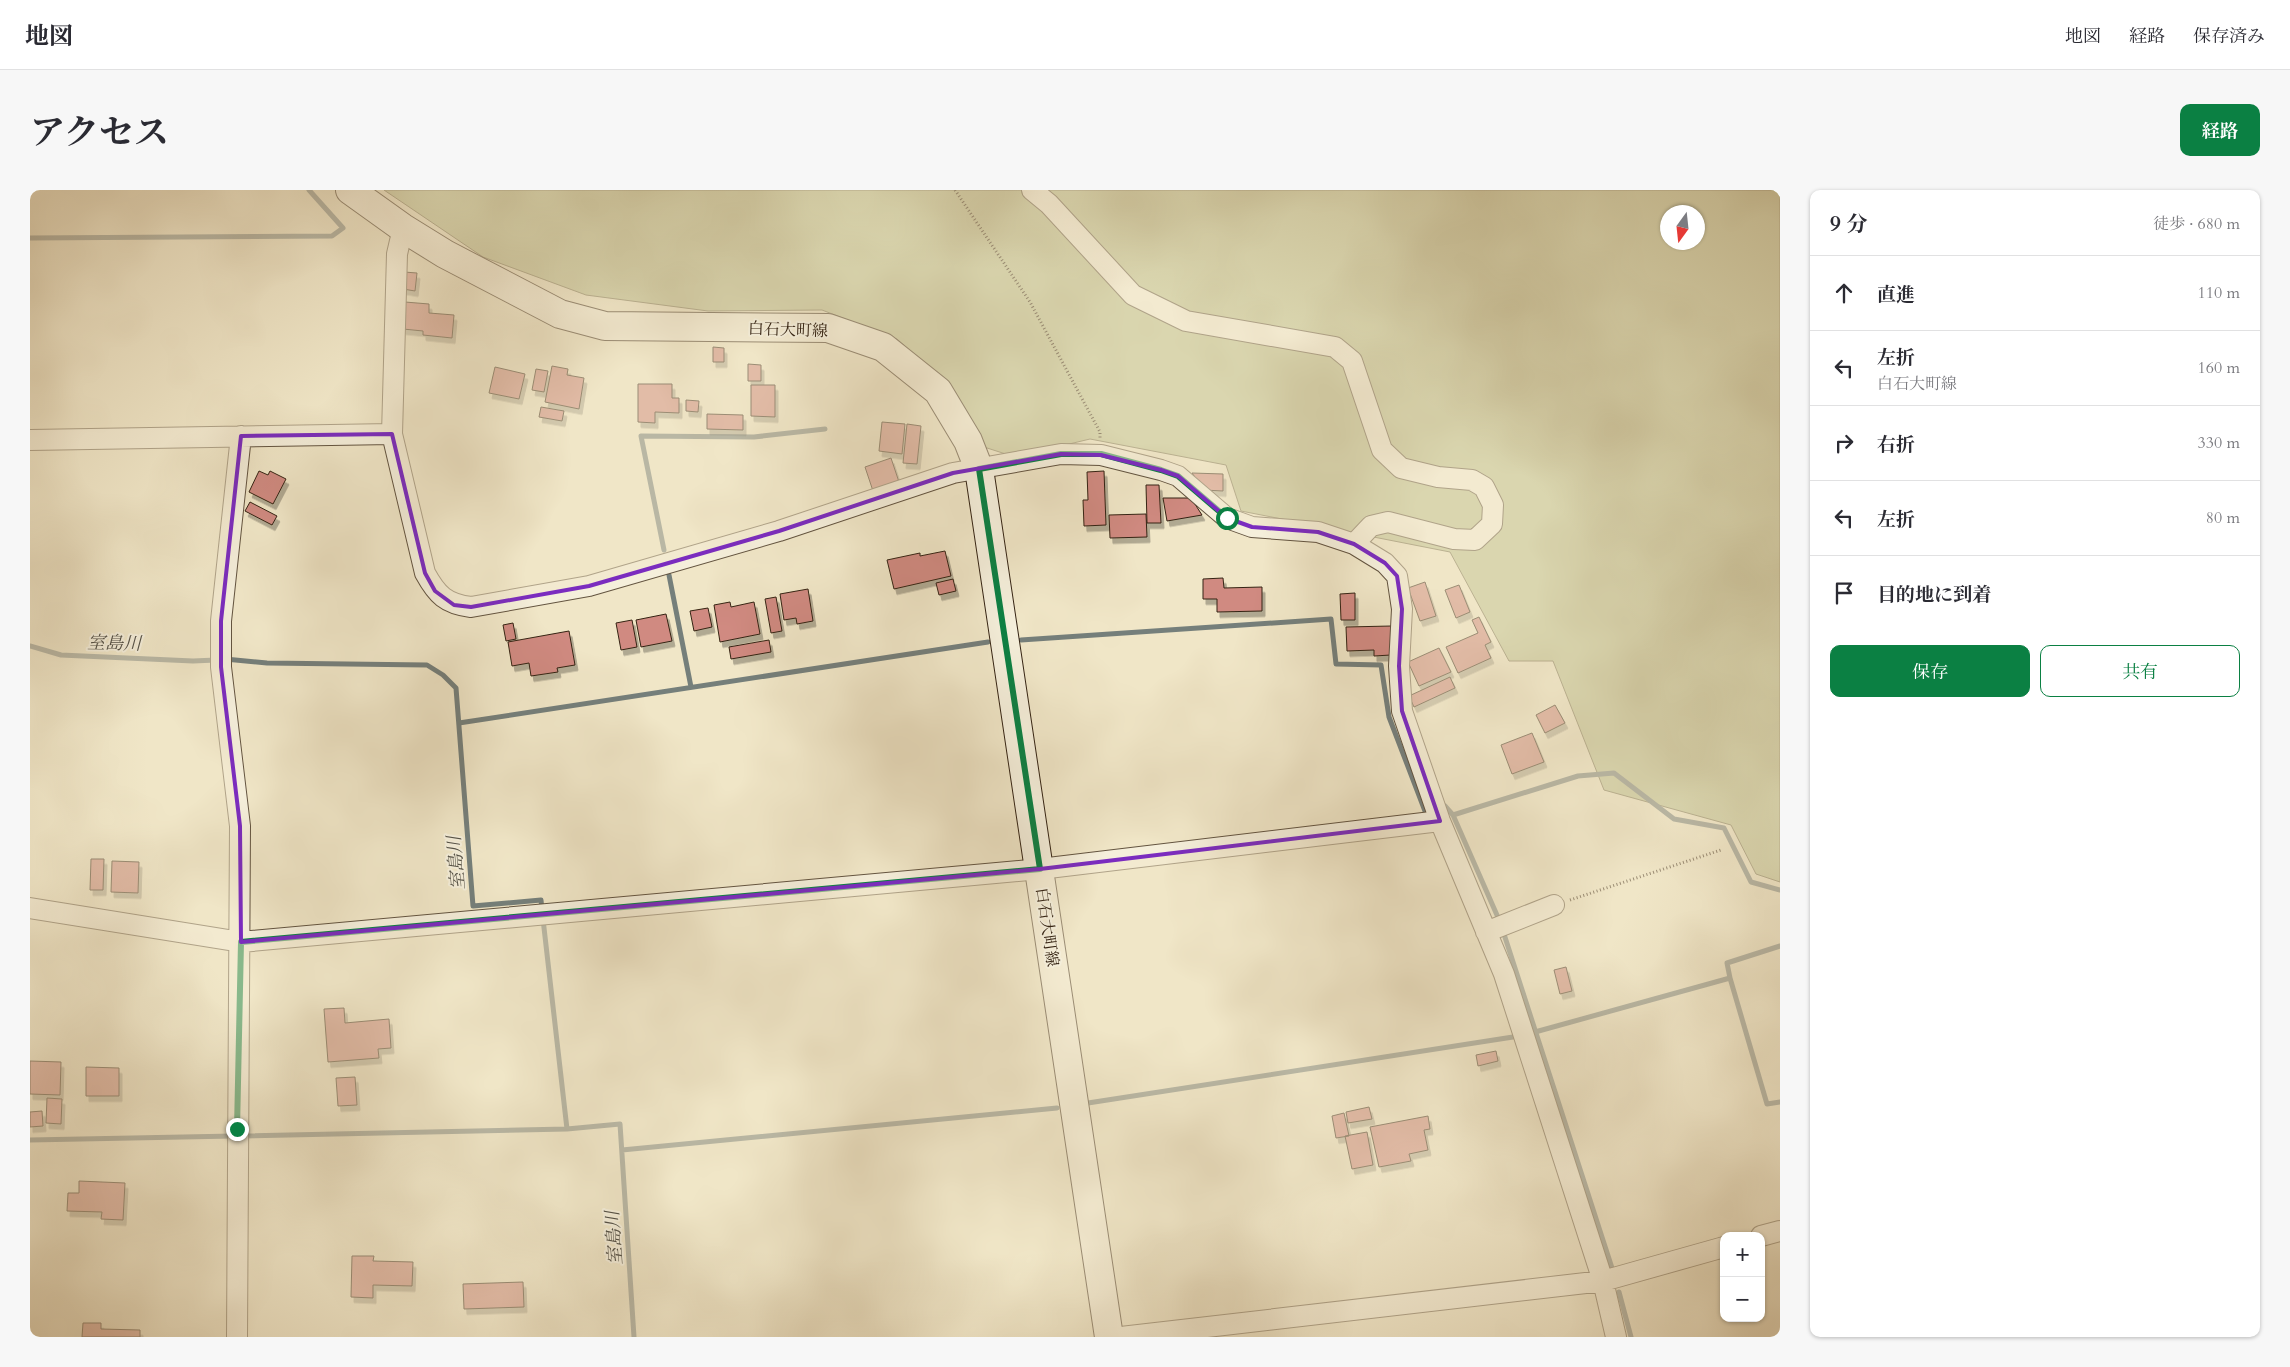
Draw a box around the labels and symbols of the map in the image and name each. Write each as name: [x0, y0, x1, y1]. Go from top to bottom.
north arrow: [1660, 205, 1705, 250]
street label: 白石大町線: [748, 318, 828, 342]
route start: [1216, 507, 1239, 530]
water label: 室島川: [87, 631, 143, 657]
water label: 室島川: [442, 833, 471, 891]
street label: 白石大町線: [1031, 886, 1063, 968]
route end: [226, 1118, 249, 1141]
water label: 室島川: [600, 1208, 629, 1266]

